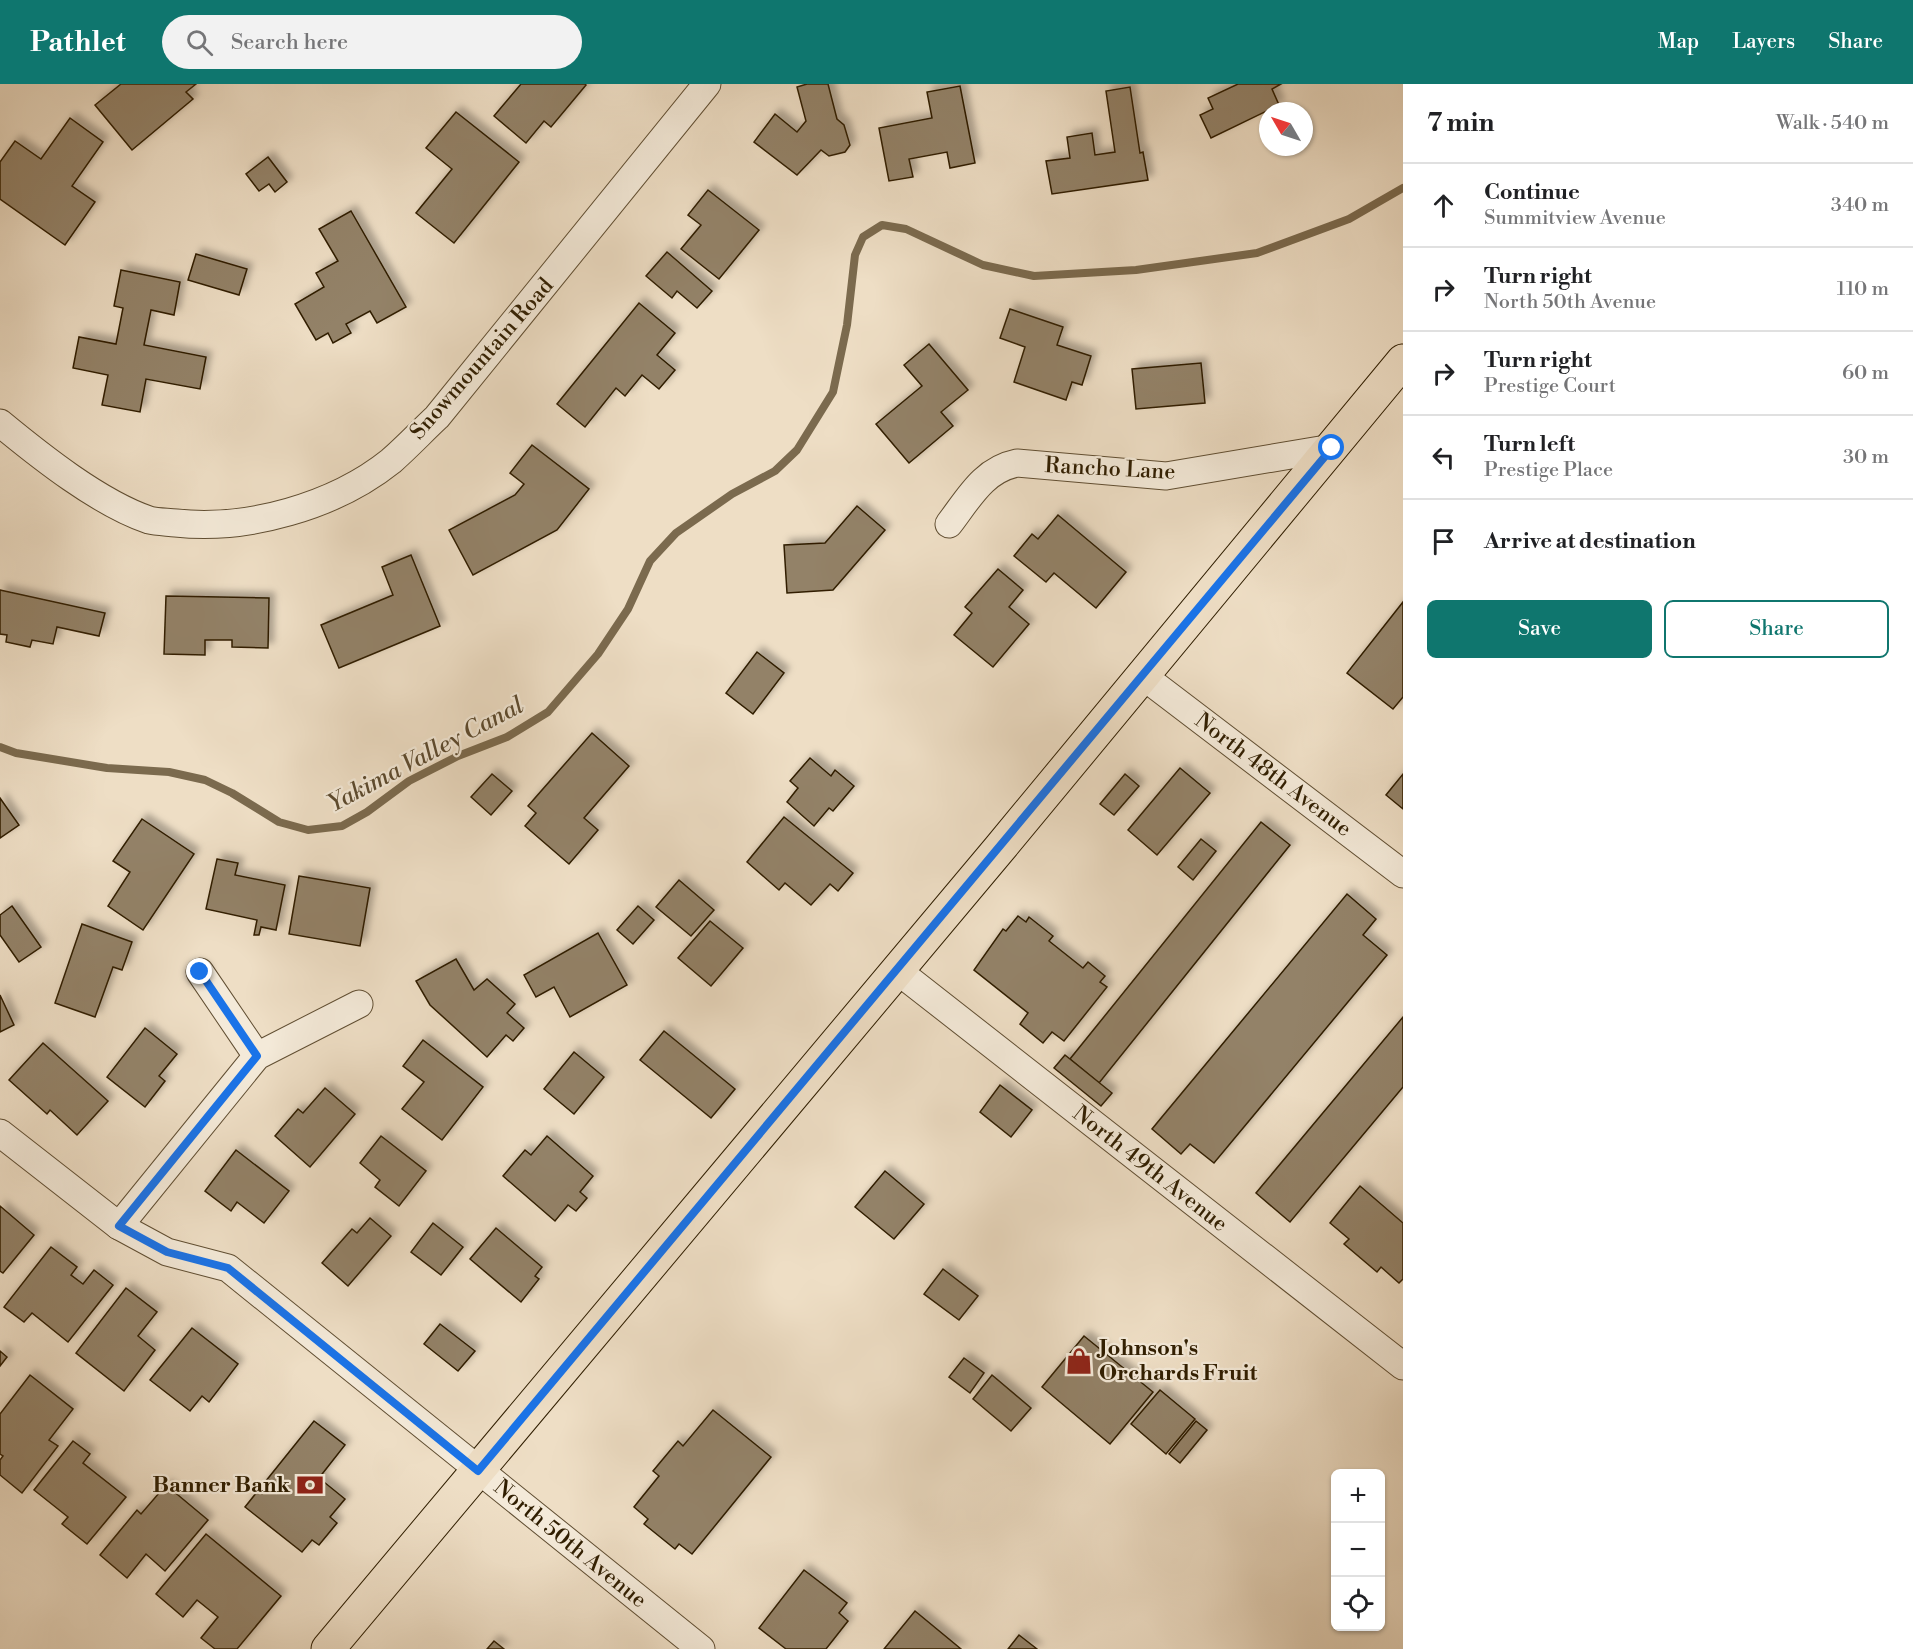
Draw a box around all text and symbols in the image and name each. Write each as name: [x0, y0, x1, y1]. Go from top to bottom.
search box: [162, 15, 582, 69]
text: Pathlet: [30, 25, 126, 60]
icon: search: [183, 26, 216, 59]
text: Search here: [231, 29, 348, 56]
text: Map: [1658, 29, 1699, 55]
text: Layers: [1732, 29, 1795, 55]
text: Share: [1828, 29, 1883, 55]
north arrow: [1259, 102, 1313, 156]
text: 7 min: [1427, 107, 1494, 139]
text: Walk · 540 m: [1776, 111, 1889, 136]
text: Continue: [1484, 179, 1580, 206]
icon: ahead: [1427, 189, 1460, 222]
text: 340 m: [1831, 193, 1889, 218]
text: Summitview Avenue: [1484, 206, 1666, 231]
text: Turn right: [1484, 263, 1592, 290]
street label: Snowmountain Road: [404, 272, 560, 445]
icon: right: [1427, 273, 1460, 306]
text: 110 m: [1837, 277, 1889, 302]
text: North 50th Avenue: [1484, 290, 1656, 315]
text: Turn right: [1484, 347, 1592, 374]
icon: right: [1427, 357, 1460, 390]
text: 60 m: [1842, 361, 1889, 386]
text: Prestige Court: [1484, 374, 1616, 399]
text: Turn left: [1484, 431, 1575, 458]
route start: [1318, 434, 1344, 460]
icon: left: [1427, 441, 1460, 474]
text: 30 m: [1843, 445, 1889, 470]
street label: Rancho Lane: [1044, 452, 1176, 486]
text: Prestige Place: [1484, 458, 1613, 483]
icon: arrive: [1427, 525, 1460, 558]
text: Arrive at destination: [1484, 528, 1696, 555]
button: Save: [1427, 600, 1652, 658]
button: Share: [1664, 600, 1889, 658]
water label: Yakima Valley Canal: [323, 691, 529, 819]
street label: North 48th Avenue: [1189, 707, 1357, 843]
route end: [186, 958, 212, 984]
street label: North 49th Avenue: [1067, 1100, 1233, 1238]
place label: Johnson's Orchards Fruit: [1096, 1335, 1258, 1387]
shop icon: Johnson's Orchards Fruit: [1064, 1346, 1094, 1376]
map controls: [1331, 1469, 1385, 1631]
button: +: [1331, 1469, 1385, 1523]
bank icon: Banner Bank: [295, 1470, 325, 1500]
place label: Banner Bank: [153, 1472, 290, 1499]
street label: North 50th Avenue: [488, 1474, 652, 1614]
button: −: [1331, 1523, 1385, 1577]
button: locate: [1331, 1577, 1385, 1631]

